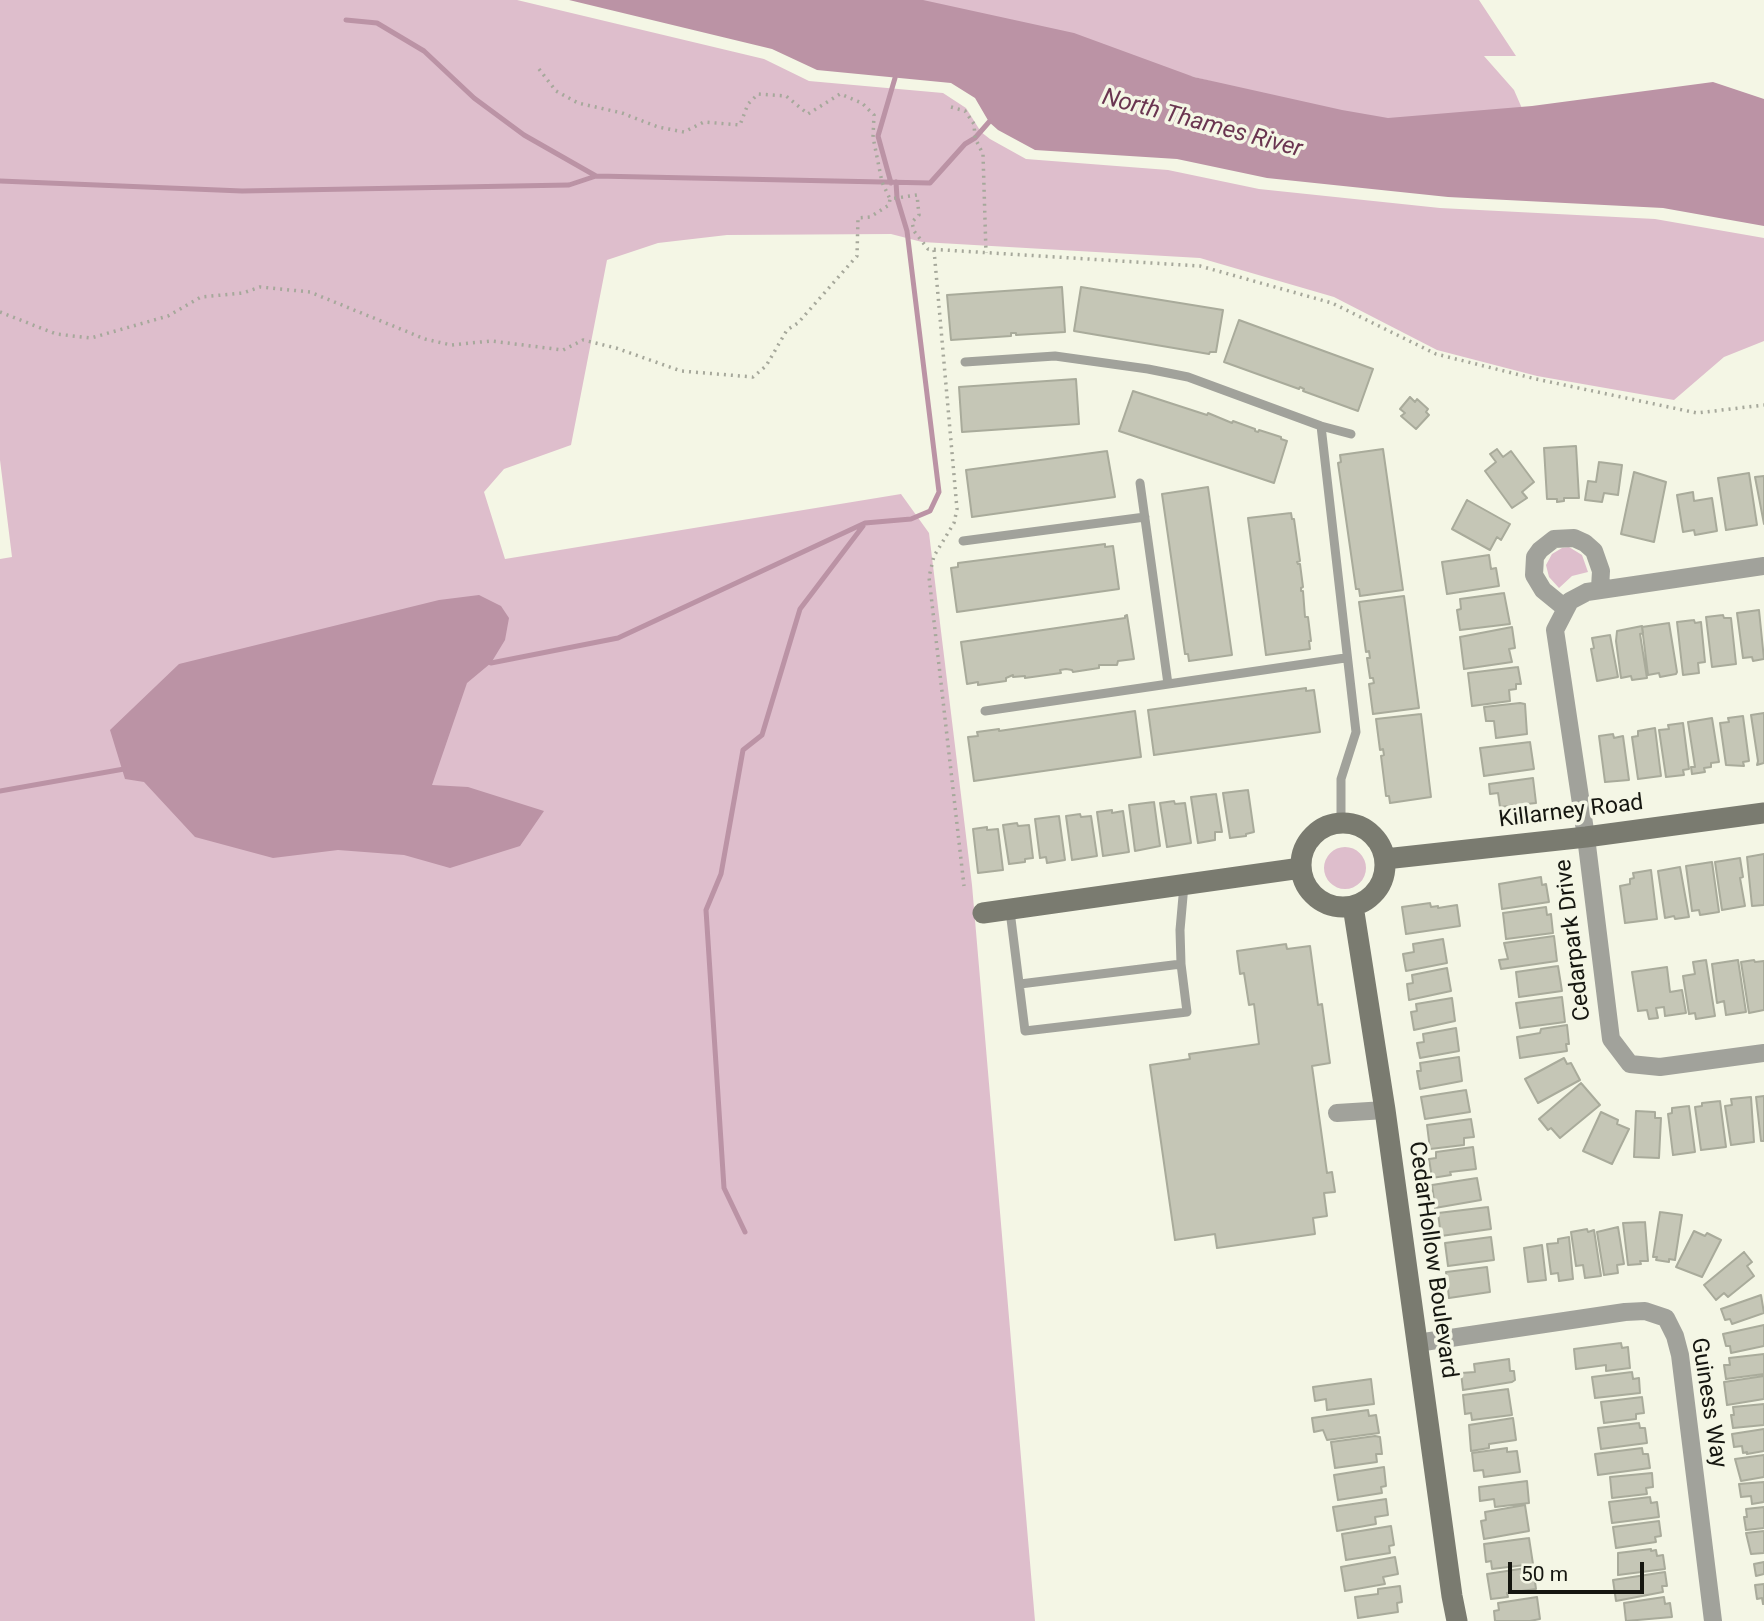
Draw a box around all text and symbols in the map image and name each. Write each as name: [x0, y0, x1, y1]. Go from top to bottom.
water label: North Thames River: [1099, 83, 1305, 165]
street label: Killarney Road: [1497, 789, 1645, 835]
street label: Cedarpark Drive: [1550, 858, 1598, 1022]
street label: CedarHollow Boulevard: [1402, 1140, 1462, 1380]
street label: Guiness Way: [1684, 1336, 1732, 1470]
scale bar: [1512, 1548, 1648, 1592]
text: 50 m: [1521, 1562, 1568, 1586]

